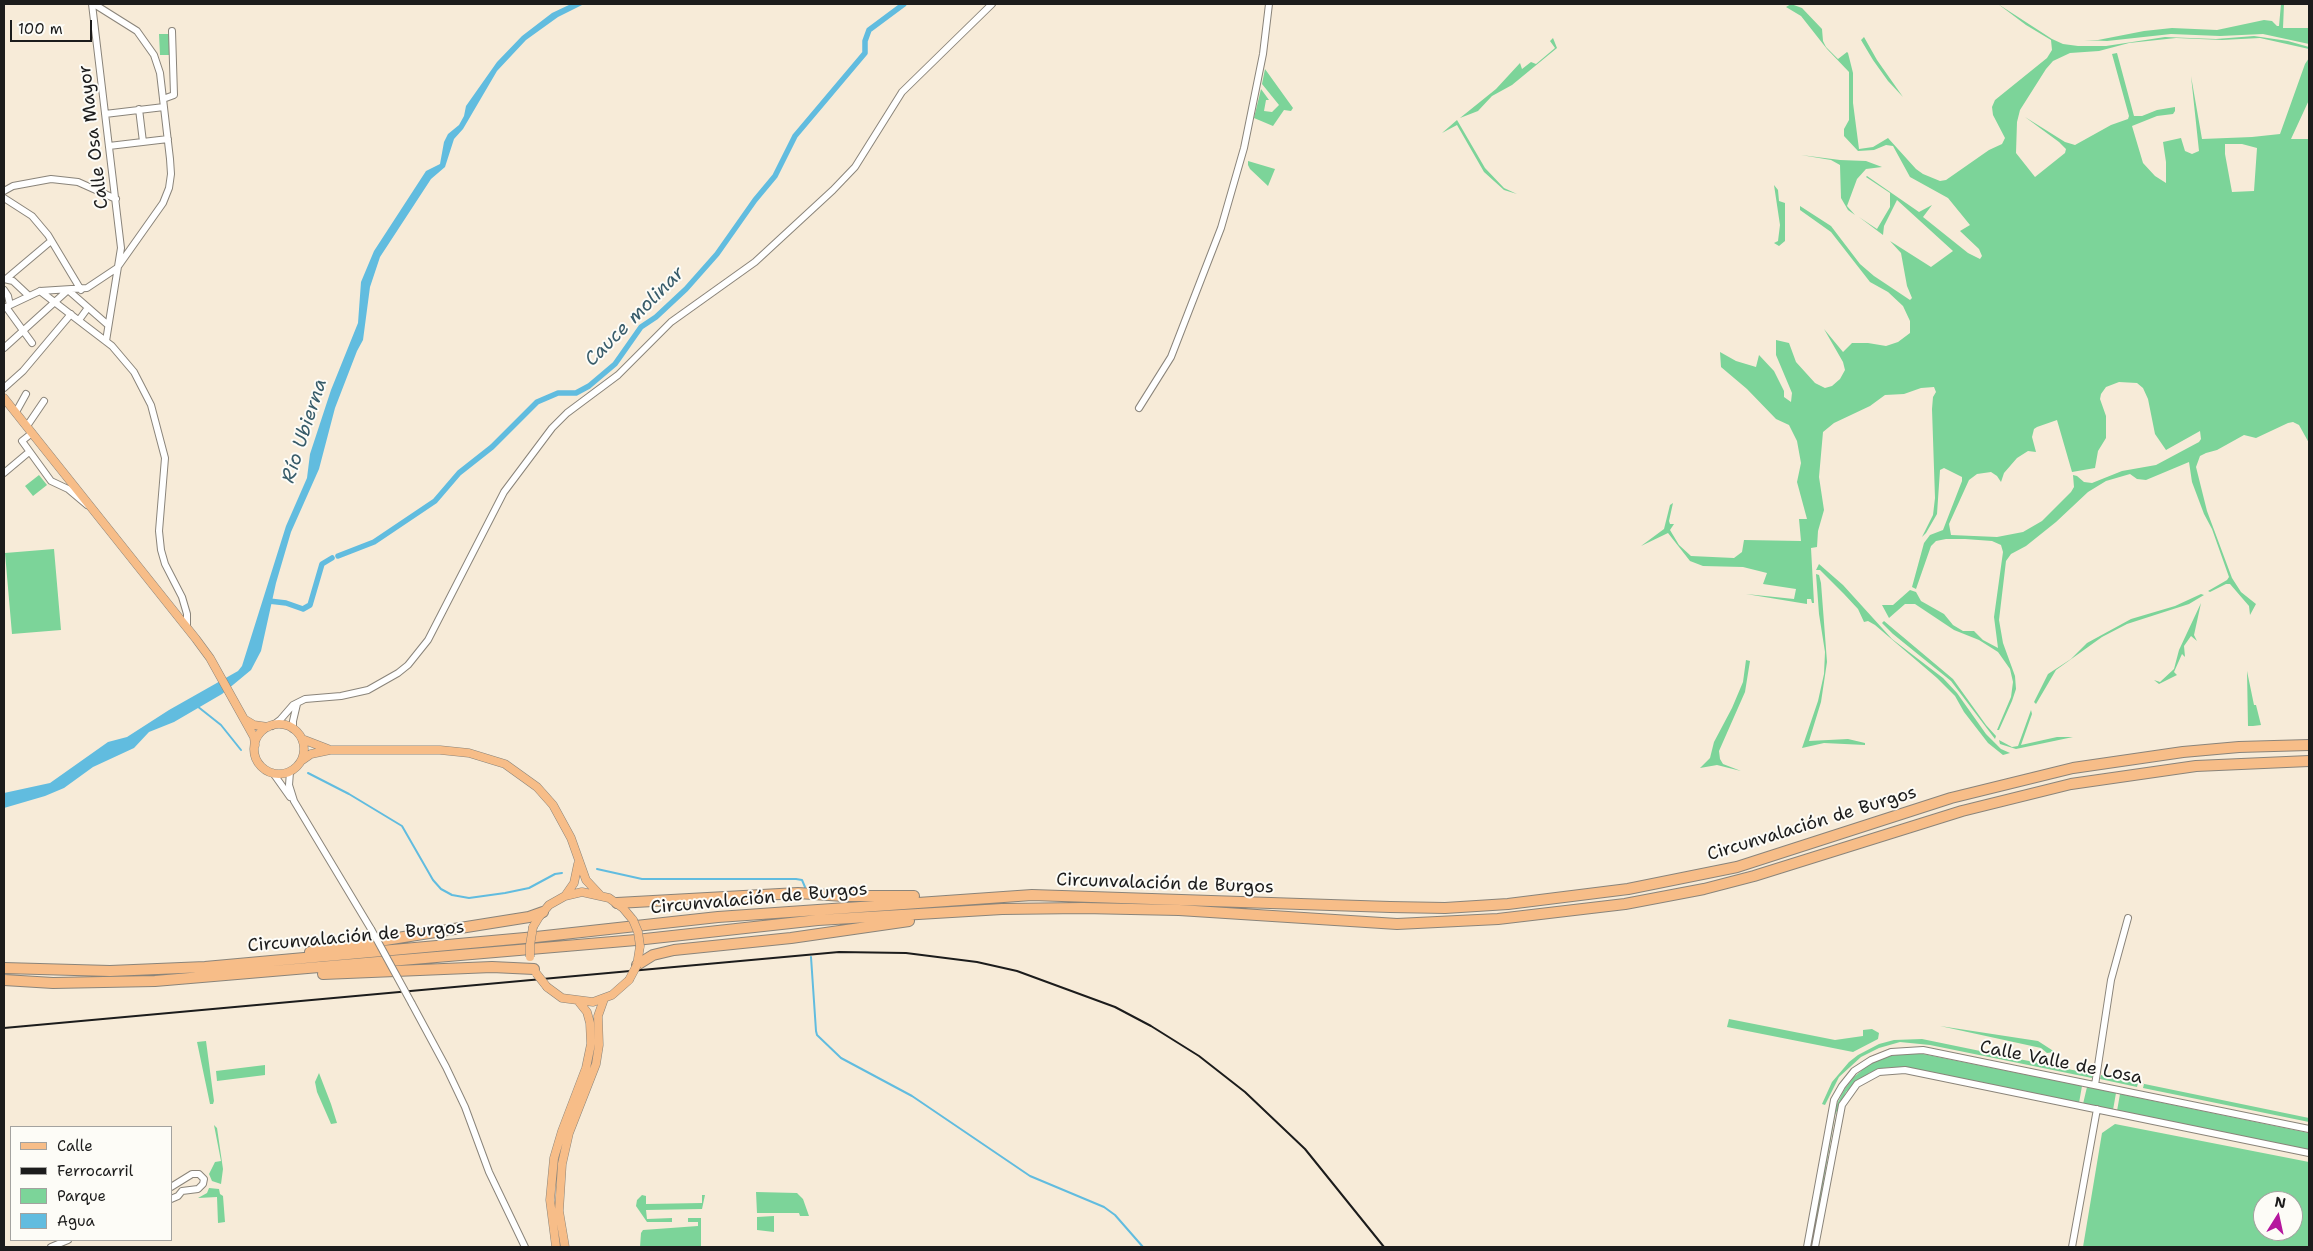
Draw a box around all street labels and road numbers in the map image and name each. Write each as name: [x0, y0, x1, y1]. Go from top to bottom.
street label: Calle Osa Mayor: [74, 64, 114, 210]
street label: Circunvalación de Burgos: [1705, 782, 1919, 866]
street label: Circunvalación de Burgos: [1056, 869, 1274, 899]
street label: Circunvalación de Burgos: [650, 879, 868, 919]
street label: Circunvalación de Burgos: [247, 917, 465, 957]
street label: Calle Valle de Losa: [1978, 1037, 2144, 1089]

